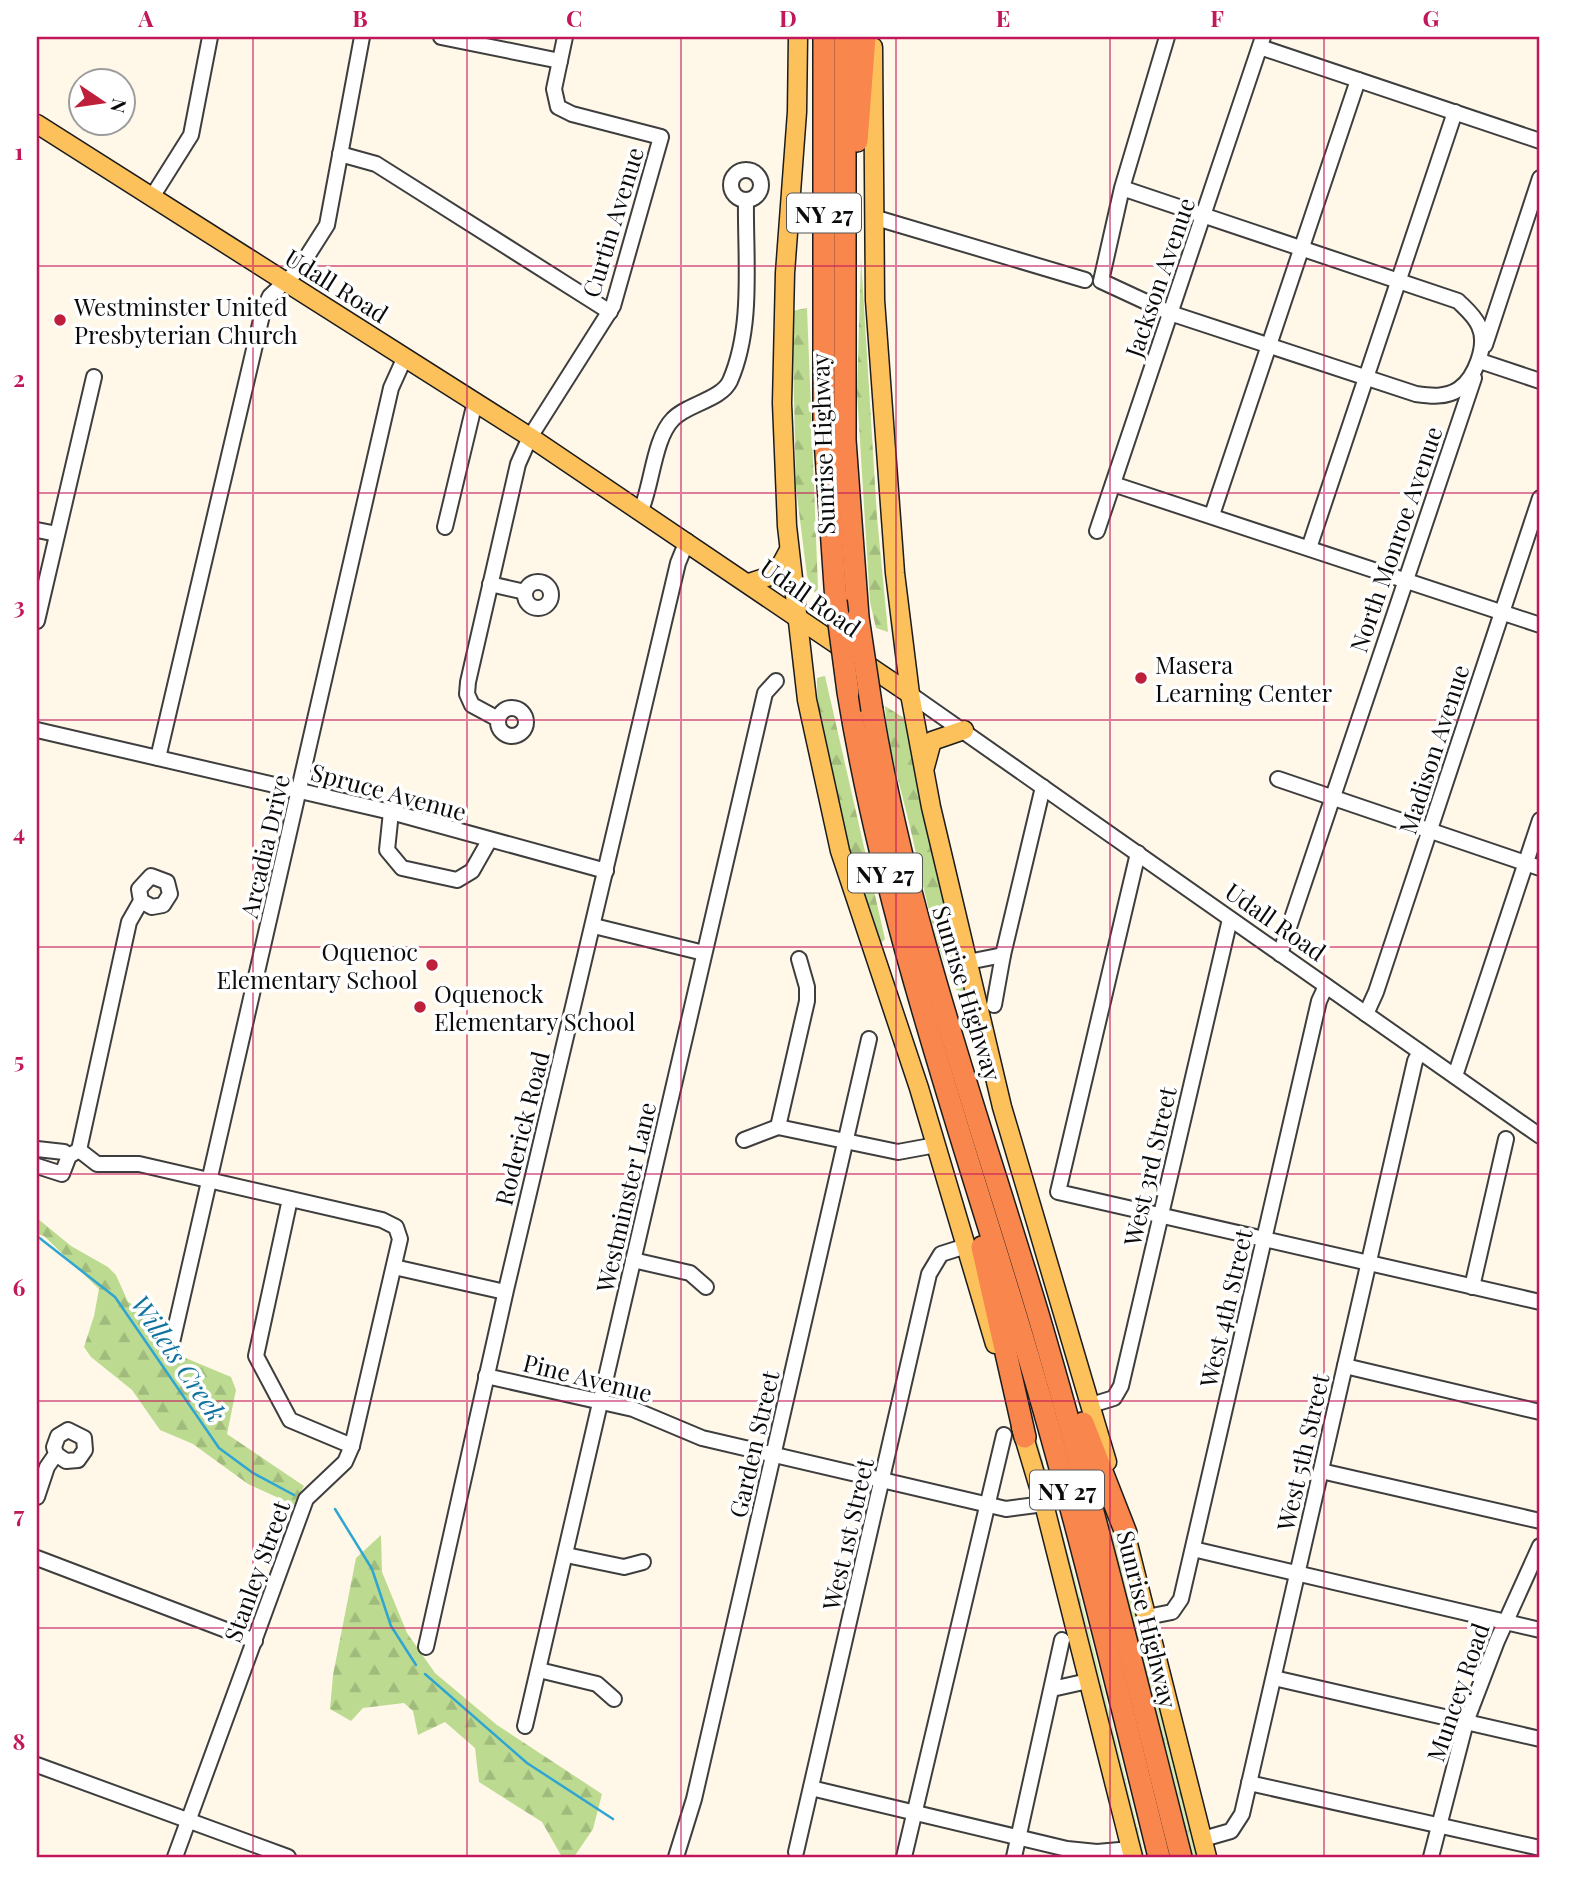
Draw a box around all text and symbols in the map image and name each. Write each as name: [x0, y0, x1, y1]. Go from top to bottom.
text: A: [137, 2, 154, 33]
text: B: [352, 2, 368, 33]
text: C: [566, 2, 582, 33]
text: D: [779, 2, 797, 33]
text: E: [996, 2, 1010, 33]
text: F: [1210, 2, 1224, 33]
text: G: [1423, 2, 1440, 33]
north arrow: [66, 66, 136, 136]
text: N: [105, 96, 134, 116]
text: 1: [15, 135, 24, 166]
street label: Curtin Avenue: [574, 143, 650, 301]
street label: Jackson Avenue: [1116, 193, 1201, 362]
road number: NY 27: [787, 194, 861, 232]
street label: Udall Road: [279, 241, 395, 329]
place label: Westminster United Presbyterian Church: [73, 290, 298, 350]
marker: Westminster United Presbyterian Church: [52, 312, 68, 328]
street label: Sunrise Highway: [803, 353, 841, 535]
text: 2: [13, 362, 25, 393]
street label: North Monroe Avenue: [1341, 422, 1449, 656]
street label: Udall Road: [754, 551, 868, 643]
text: 3: [13, 589, 25, 620]
place label: Masera Learning Center: [1155, 648, 1333, 708]
street label: Madison Avenue: [1391, 660, 1475, 838]
marker: Masera Learning Center: [1133, 670, 1149, 686]
street label: Spruce Avenue: [308, 755, 470, 827]
street label: Arcadia Drive: [232, 771, 296, 922]
text: 4: [13, 816, 25, 847]
road number: NY 27: [848, 853, 922, 892]
street label: Udall Road: [1219, 875, 1333, 967]
street label: Sunrise Highway: [926, 901, 1010, 1085]
place label: Oquenoc Elementary School: [217, 935, 418, 995]
marker: Oquenoc Elementary School: [424, 957, 440, 973]
place label: Oquenock Elementary School: [434, 977, 636, 1037]
marker: Oquenock Elementary School: [412, 999, 428, 1015]
text: 5: [14, 1044, 24, 1075]
street label: Roderick Road: [486, 1048, 556, 1208]
street label: West 3rd Street: [1115, 1083, 1183, 1250]
street label: Westminster Lane: [587, 1099, 662, 1296]
street label: West 4th Street: [1191, 1225, 1259, 1391]
text: 6: [13, 1271, 26, 1302]
water label: Willets Creek: [124, 1288, 234, 1428]
street label: Pine Avenue: [520, 1346, 656, 1408]
street label: Garden Street: [721, 1367, 786, 1521]
street label: West 5th Street: [1268, 1370, 1336, 1535]
street label: West 1st Street: [814, 1454, 880, 1614]
road number: NY 27: [1030, 1470, 1104, 1510]
street label: Stanley Street: [216, 1495, 297, 1646]
text: 7: [14, 1498, 25, 1529]
street label: Sunrise Highway: [1110, 1527, 1186, 1711]
street label: Muncey Road: [1418, 1618, 1496, 1766]
text: 8: [13, 1725, 25, 1756]

